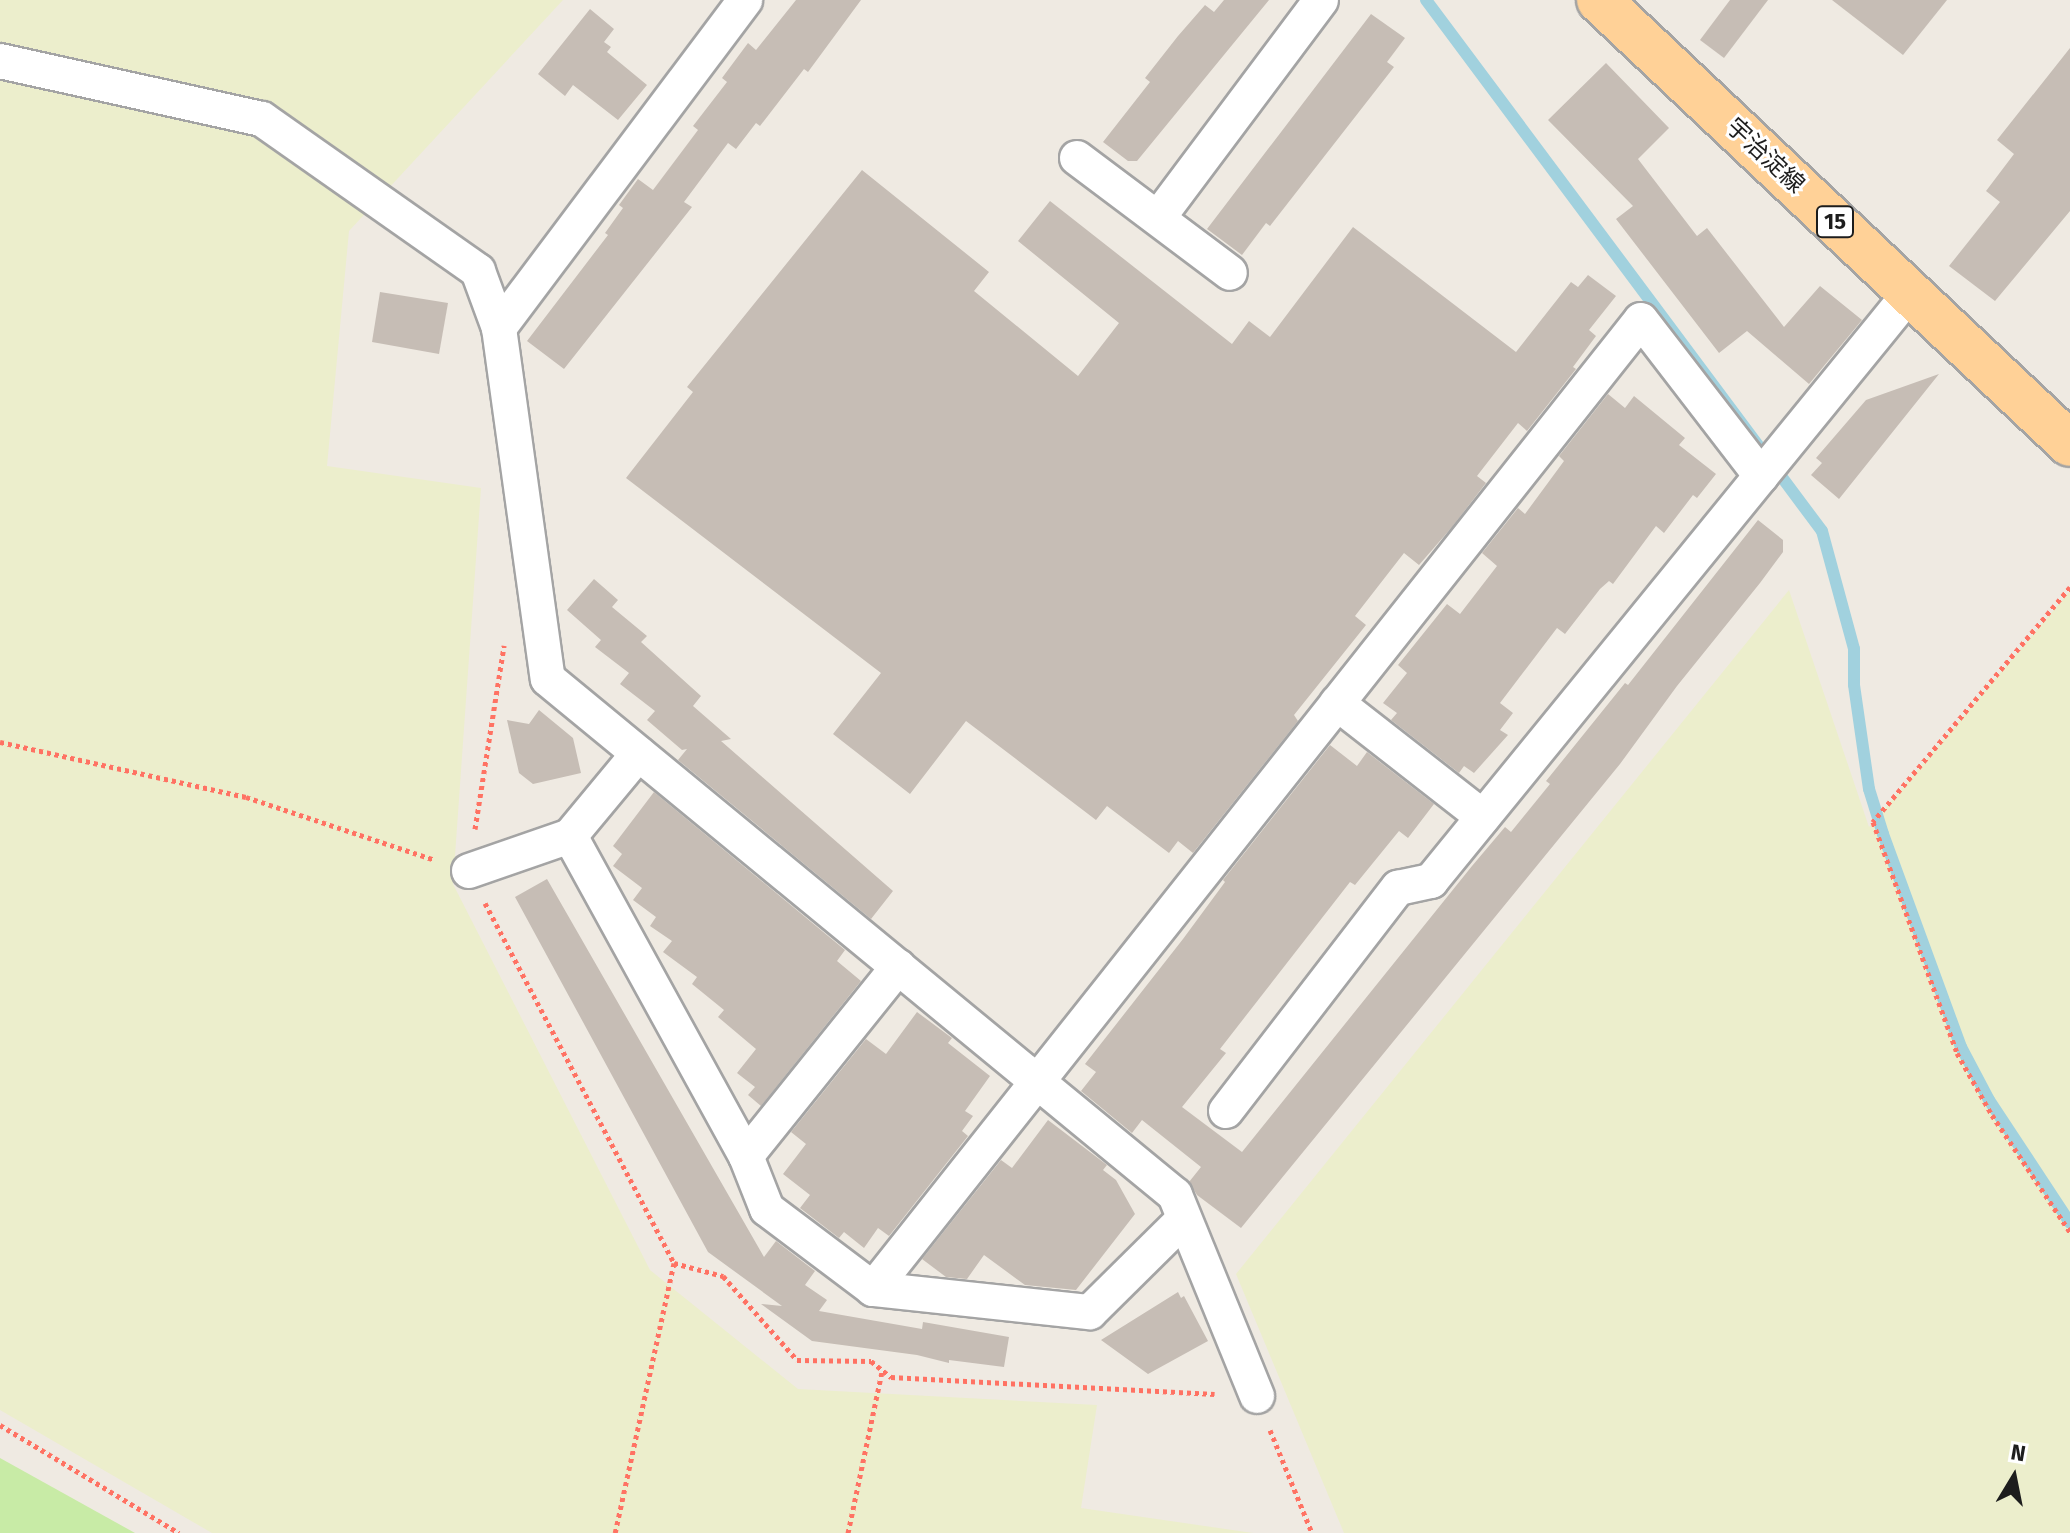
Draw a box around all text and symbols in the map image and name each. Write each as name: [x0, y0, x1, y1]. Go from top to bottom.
street label: 宇治淀線: [1720, 113, 1810, 199]
road number: 15: [1815, 204, 1855, 240]
north arrow: [1974, 1437, 2054, 1517]
text: N: [2009, 1438, 2028, 1467]

